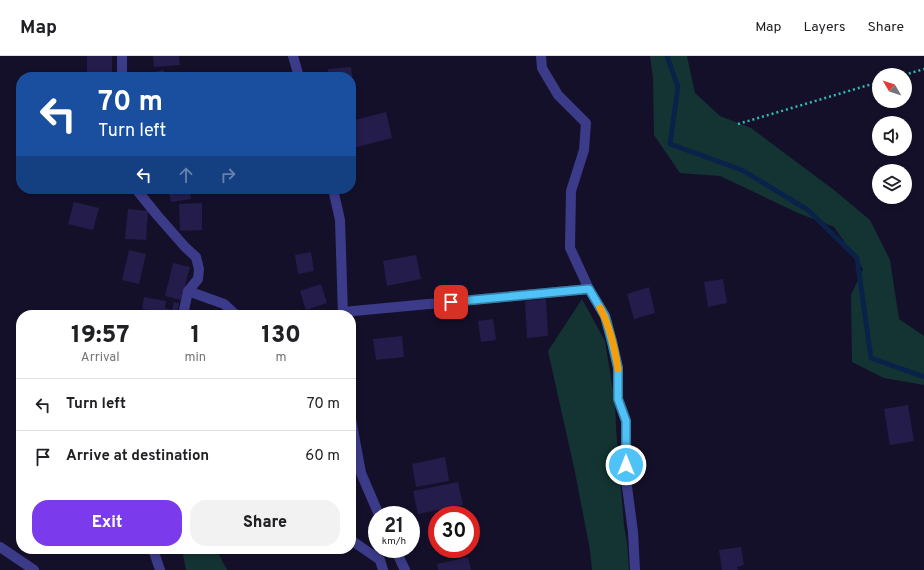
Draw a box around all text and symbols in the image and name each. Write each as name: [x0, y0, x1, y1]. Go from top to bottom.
text: Map: [20, 16, 57, 40]
text: Map: [755, 19, 781, 36]
text: Layers: [803, 19, 845, 36]
text: Share: [867, 19, 904, 36]
north arrow: [872, 68, 912, 108]
map controls: [872, 68, 912, 204]
text: 70 m: [98, 85, 163, 121]
icon: left: [32, 88, 84, 140]
button: sound: [872, 116, 912, 156]
text: Turn left: [98, 120, 166, 143]
icon: left: [133, 164, 155, 186]
icon: ahead: [175, 164, 197, 186]
icon: right: [217, 164, 239, 186]
button: layers: [872, 164, 912, 204]
pin: [434, 285, 468, 319]
icon: arrive: [440, 291, 462, 313]
text: 19:57: [71, 321, 129, 351]
text: 1: [190, 321, 200, 351]
text: 130: [261, 321, 301, 351]
text: Arrival: [81, 350, 120, 366]
text: min: [185, 350, 206, 366]
text: m: [276, 350, 287, 366]
icon: left: [32, 394, 54, 416]
text: Turn left: [66, 395, 126, 414]
text: 70 m: [307, 395, 340, 414]
position arrow: [605, 444, 647, 486]
icon: arrive: [32, 446, 54, 468]
text: Arrive at destination: [66, 447, 209, 466]
text: 60 m: [305, 447, 340, 466]
button: Exit: [32, 500, 182, 546]
button: Share: [190, 500, 340, 546]
speed limit sign: 30: [428, 506, 480, 558]
text: 21: [384, 514, 404, 540]
text: km/h: [382, 535, 406, 548]

